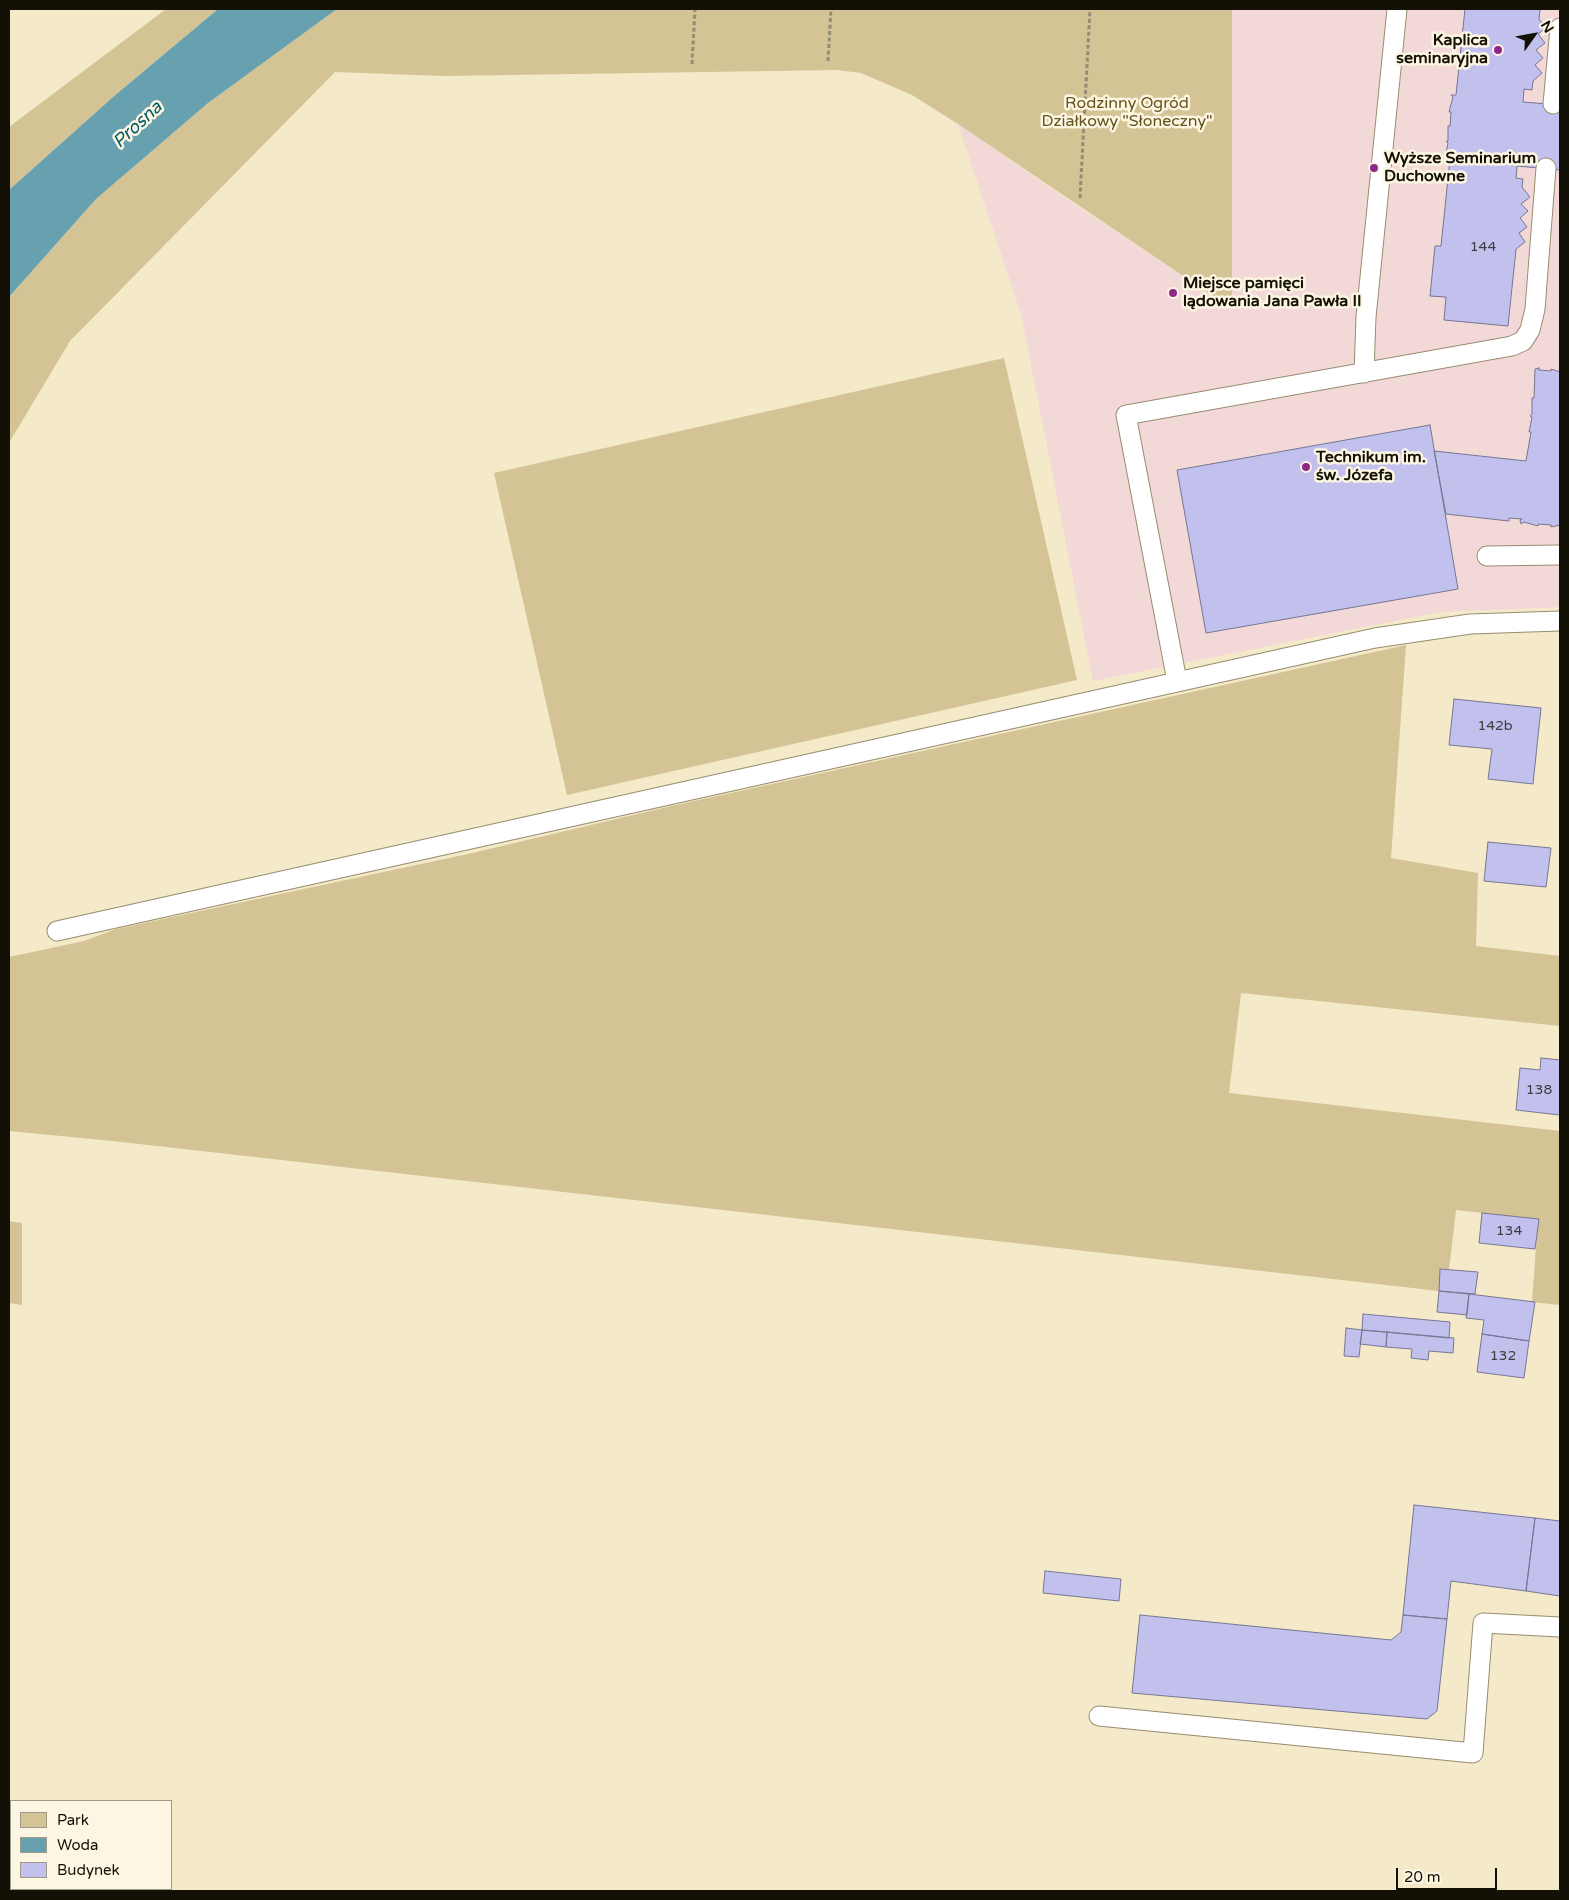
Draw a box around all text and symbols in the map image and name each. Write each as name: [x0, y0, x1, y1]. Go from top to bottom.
north arrow: [1509, 10, 1559, 60]
text: N: [1537, 18, 1557, 36]
place label: Kaplica seminaryjna: [1396, 31, 1488, 69]
marker: Kaplica seminaryjna: [1492, 44, 1504, 56]
park label: Rodzinny Ogród Działkowy "Słoneczny": [1041, 94, 1213, 132]
water label: Prosna: [109, 97, 167, 153]
place label: Wyższe Seminarium Duchowne: [1384, 149, 1536, 187]
marker: Wyższe Seminarium Duchowne: [1368, 162, 1380, 174]
house number: 144: [1470, 239, 1496, 255]
place label: Miejsce pamięci lądowania Jana Pawła II: [1183, 274, 1362, 312]
marker: Miejsce pamięci lądowania Jana Pawła II: [1167, 287, 1179, 299]
place label: Technikum im. św. Józefa: [1316, 448, 1426, 486]
marker: Technikum im. św. Józefa: [1300, 461, 1312, 473]
house number: 142b: [1477, 718, 1513, 734]
house number: 138: [1526, 1082, 1552, 1098]
house number: 134: [1496, 1223, 1522, 1239]
house number: 132: [1490, 1348, 1516, 1364]
legend: [10, 1800, 172, 1890]
text: Park: [57, 1811, 89, 1829]
text: Woda: [57, 1836, 99, 1854]
scale bar: [1399, 1858, 1500, 1890]
text: Budynek: [57, 1861, 120, 1879]
text: 20 m: [1404, 1868, 1441, 1886]

